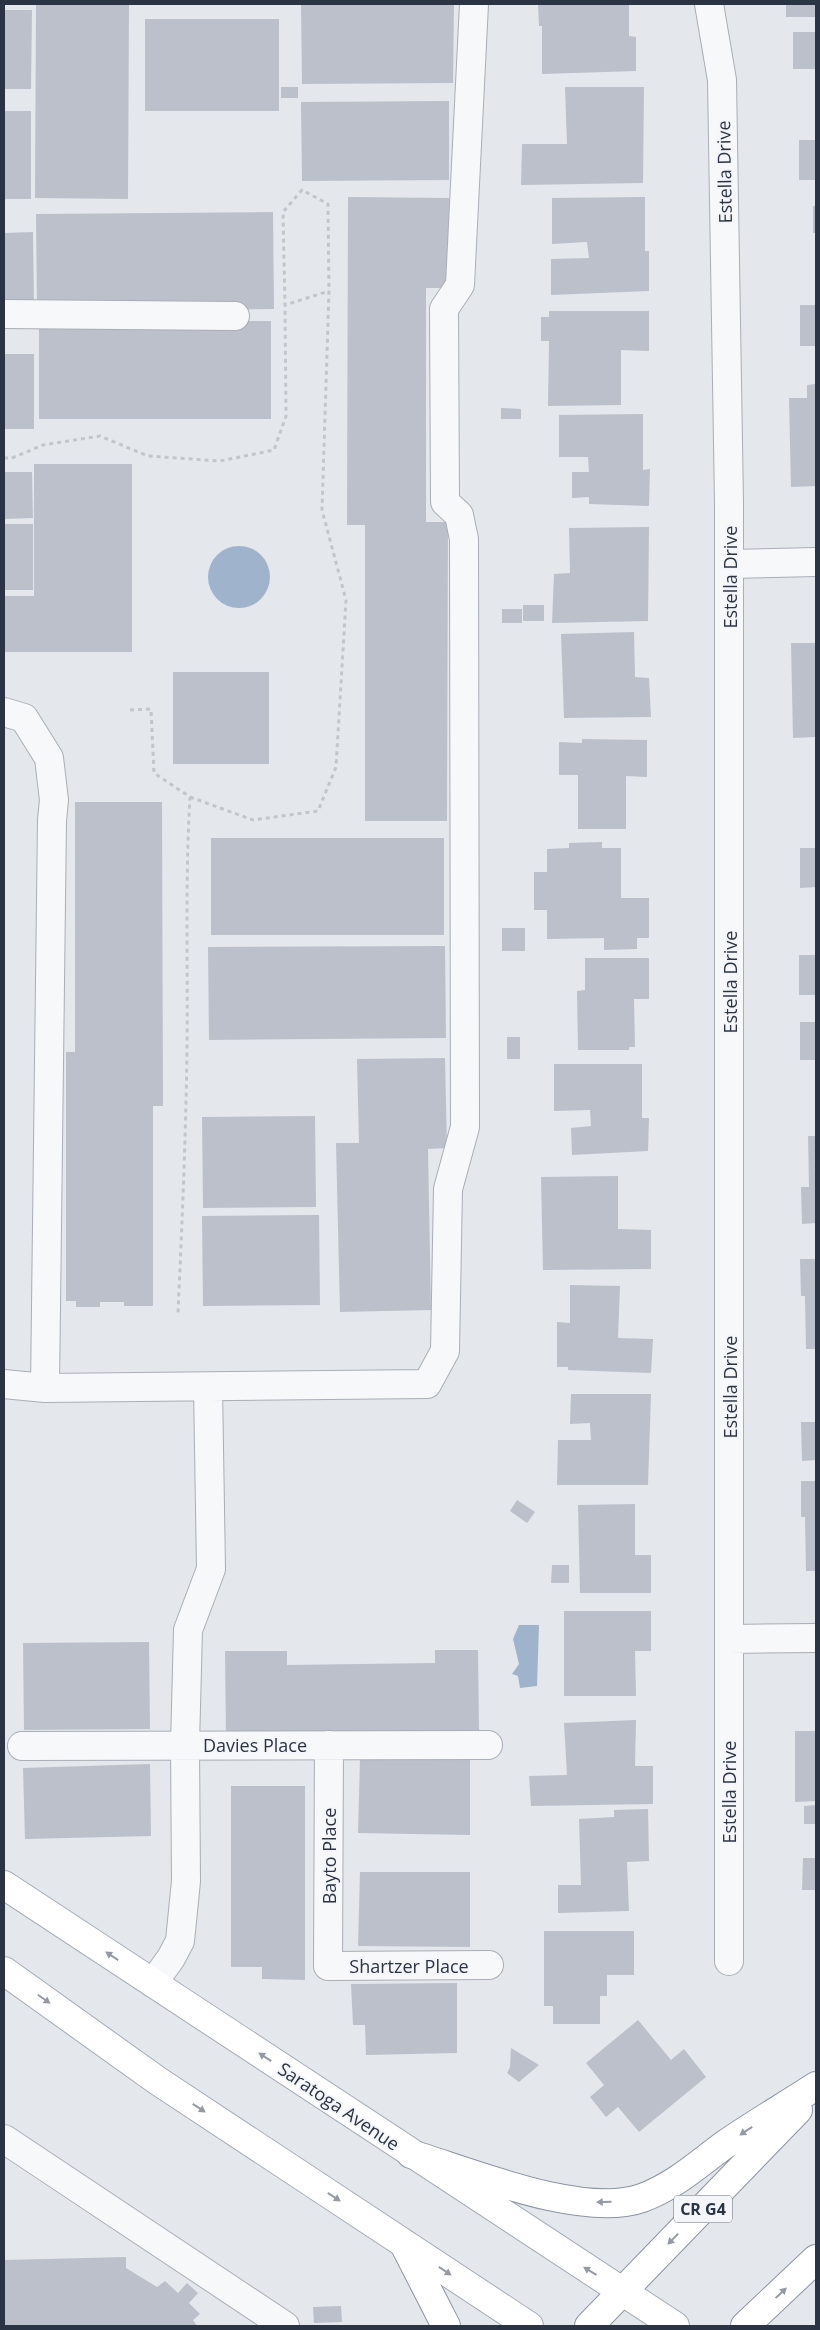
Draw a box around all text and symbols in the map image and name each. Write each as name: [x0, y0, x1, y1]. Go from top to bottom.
street label: Estella Drive: [711, 120, 737, 224]
street label: Estella Drive: [718, 526, 742, 628]
street label: Estella Drive: [718, 931, 742, 1033]
street label: Estella Drive: [718, 1336, 742, 1438]
street label: Davies Place: [203, 1733, 307, 1757]
street label: Estella Drive: [717, 1741, 741, 1843]
street label: Bayto Place: [317, 1808, 341, 1904]
one-way arrow: [106, 1951, 119, 1961]
street label: Shartzer Place: [349, 1954, 469, 1978]
one-way arrow: [37, 1994, 50, 2004]
one-way arrow: [258, 2052, 271, 2062]
street label: Saratoga Avenue: [274, 2056, 404, 2156]
one-way arrow: [192, 2103, 206, 2112]
one-way arrow: [739, 2126, 753, 2136]
one-way arrow: [328, 2192, 341, 2202]
road number: CR G4: [674, 2196, 732, 2222]
one-way arrow: [596, 2199, 612, 2207]
one-way arrow: [667, 2233, 679, 2245]
one-way arrow: [438, 2266, 452, 2276]
one-way arrow: [584, 2267, 597, 2276]
one-way arrow: [774, 2287, 786, 2299]

